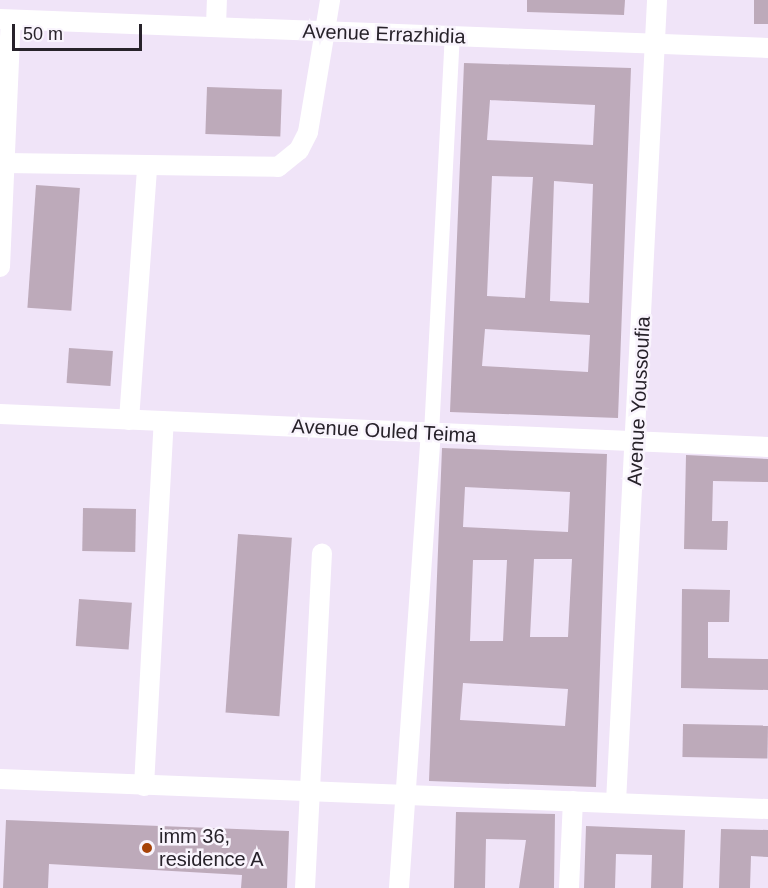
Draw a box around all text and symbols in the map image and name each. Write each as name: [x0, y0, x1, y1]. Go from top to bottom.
scale bar: [15, 12, 146, 50]
street label: Avenue Errazhidia: [302, 19, 466, 49]
text: 50 m: [23, 24, 63, 44]
street label: Avenue Youssoufia: [623, 315, 655, 487]
street label: Avenue Ouled Teima: [291, 414, 477, 448]
place label: imm 36, residence A: [159, 825, 265, 872]
marker: imm 36, residence A: [140, 841, 154, 855]

